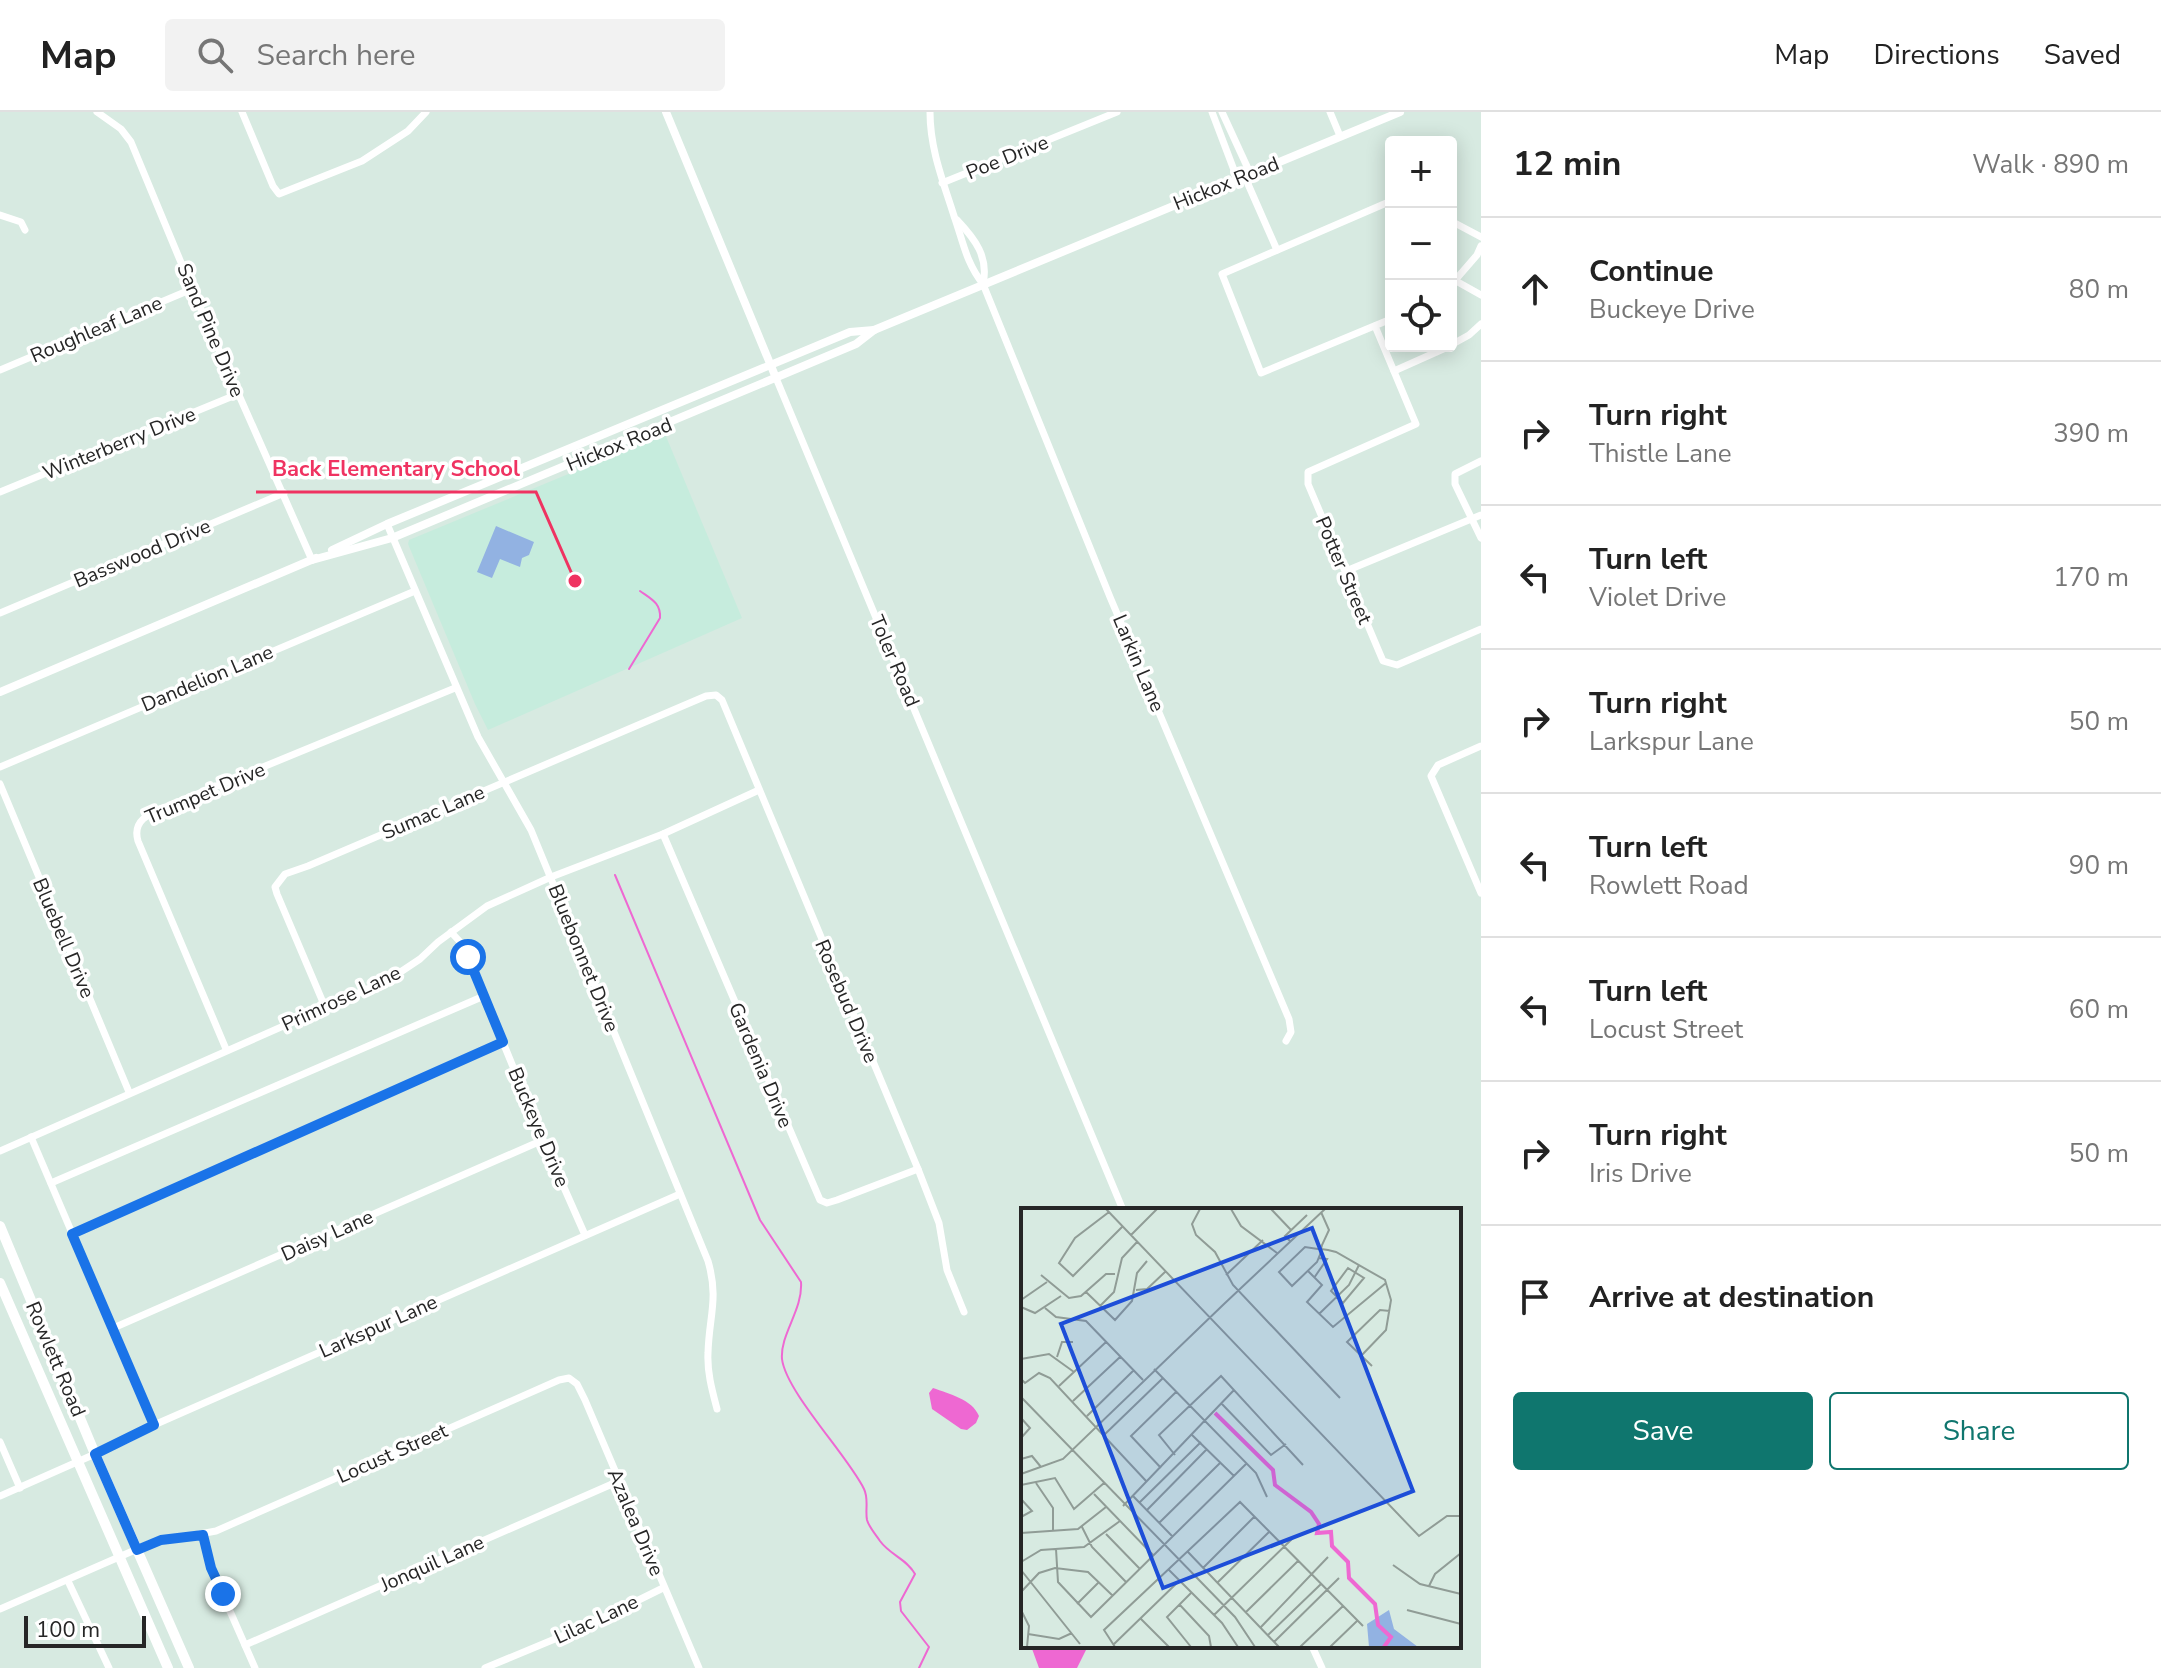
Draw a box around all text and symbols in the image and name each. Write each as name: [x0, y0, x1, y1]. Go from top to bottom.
search box: [165, 19, 725, 91]
text: Map: [40, 30, 117, 81]
icon: search: [193, 33, 237, 77]
text: Search here: [257, 35, 416, 76]
text: Map: [1774, 36, 1829, 74]
text: Directions: [1873, 36, 2000, 74]
text: Saved: [2044, 36, 2121, 74]
street label: Poe Drive: [962, 129, 1052, 186]
map controls: [1385, 136, 1457, 352]
button: +: [1385, 136, 1457, 208]
text: 12 min: [1513, 141, 1621, 187]
text: Walk · 890 m: [1972, 147, 2129, 182]
street label: Hickox Road: [1169, 150, 1283, 217]
button: −: [1385, 208, 1457, 280]
text: Continue: [1589, 251, 1714, 292]
street label: Sand Pine Drive: [170, 259, 251, 401]
icon: ahead: [1513, 267, 1557, 311]
text: 80 m: [2069, 272, 2129, 307]
button: locate: [1385, 280, 1457, 352]
street label: Roughleaf Lane: [26, 290, 166, 369]
text: Buckeye Drive: [1589, 292, 1755, 327]
text: Turn right: [1589, 395, 1727, 436]
street label: Winterberry Drive: [39, 400, 200, 486]
street label: Hickox Road: [562, 411, 676, 478]
icon: right: [1513, 411, 1557, 455]
text: 390 m: [2053, 416, 2129, 451]
text: Thistle Lane: [1589, 436, 1732, 471]
callout: Back Elementary School: [256, 446, 536, 492]
text: Back Elementary School: [272, 454, 520, 484]
street label: Basswood Drive: [70, 512, 215, 594]
street label: Potter Street: [1309, 512, 1379, 629]
text: Turn left: [1589, 539, 1707, 580]
icon: left: [1513, 555, 1557, 599]
text: 170 m: [2053, 560, 2129, 595]
text: Violet Drive: [1589, 580, 1726, 615]
street label: Larkin Lane: [1106, 610, 1171, 716]
street label: Toler Road: [863, 611, 926, 711]
street label: Dandelion Lane: [137, 639, 277, 718]
text: Turn right: [1589, 683, 1727, 724]
icon: right: [1513, 699, 1557, 743]
text: 50 m: [2069, 704, 2129, 739]
text: Larkspur Lane: [1589, 724, 1754, 759]
street label: Trumpet Drive: [141, 756, 269, 831]
street label: Sumac Lane: [378, 779, 489, 846]
text: Turn left: [1589, 827, 1707, 868]
icon: left: [1513, 843, 1557, 887]
text: 90 m: [2069, 848, 2129, 883]
text: Rowlett Road: [1589, 868, 1749, 903]
street label: Bluebell Drive: [26, 874, 101, 1002]
street label: Bluebonnet Drive: [542, 880, 625, 1036]
street label: Rosebud Drive: [808, 935, 885, 1067]
route start: [450, 939, 486, 975]
street label: Primrose Lane: [277, 959, 405, 1038]
text: Turn left: [1589, 971, 1707, 1012]
icon: left: [1513, 987, 1557, 1031]
text: 60 m: [2069, 992, 2129, 1027]
street label: Gardenia Drive: [722, 998, 799, 1132]
text: Locust Street: [1589, 1012, 1743, 1047]
street label: Buckeye Drive: [501, 1063, 576, 1191]
text: Turn right: [1589, 1115, 1727, 1156]
icon: right: [1513, 1131, 1557, 1175]
text: 50 m: [2069, 1136, 2129, 1171]
text: Iris Drive: [1589, 1156, 1692, 1191]
street label: Daisy Lane: [277, 1203, 378, 1268]
inset map: [1021, 1208, 1461, 1648]
icon: arrive: [1513, 1275, 1557, 1319]
text: Arrive at destination: [1589, 1277, 1874, 1318]
street label: Larkspur Lane: [315, 1288, 442, 1365]
street label: Rowlett Road: [19, 1297, 92, 1421]
button: Save: [1513, 1392, 1813, 1470]
button: Share: [1829, 1392, 2129, 1470]
street label: Locust Street: [333, 1417, 453, 1490]
street label: Azalea Drive: [601, 1464, 670, 1580]
street label: Jonquil Lane: [375, 1529, 488, 1599]
route end: [205, 1576, 241, 1612]
street label: Lilac Lane: [550, 1588, 643, 1651]
scale bar: [24, 1612, 146, 1648]
text: 100 m: [36, 1615, 100, 1645]

